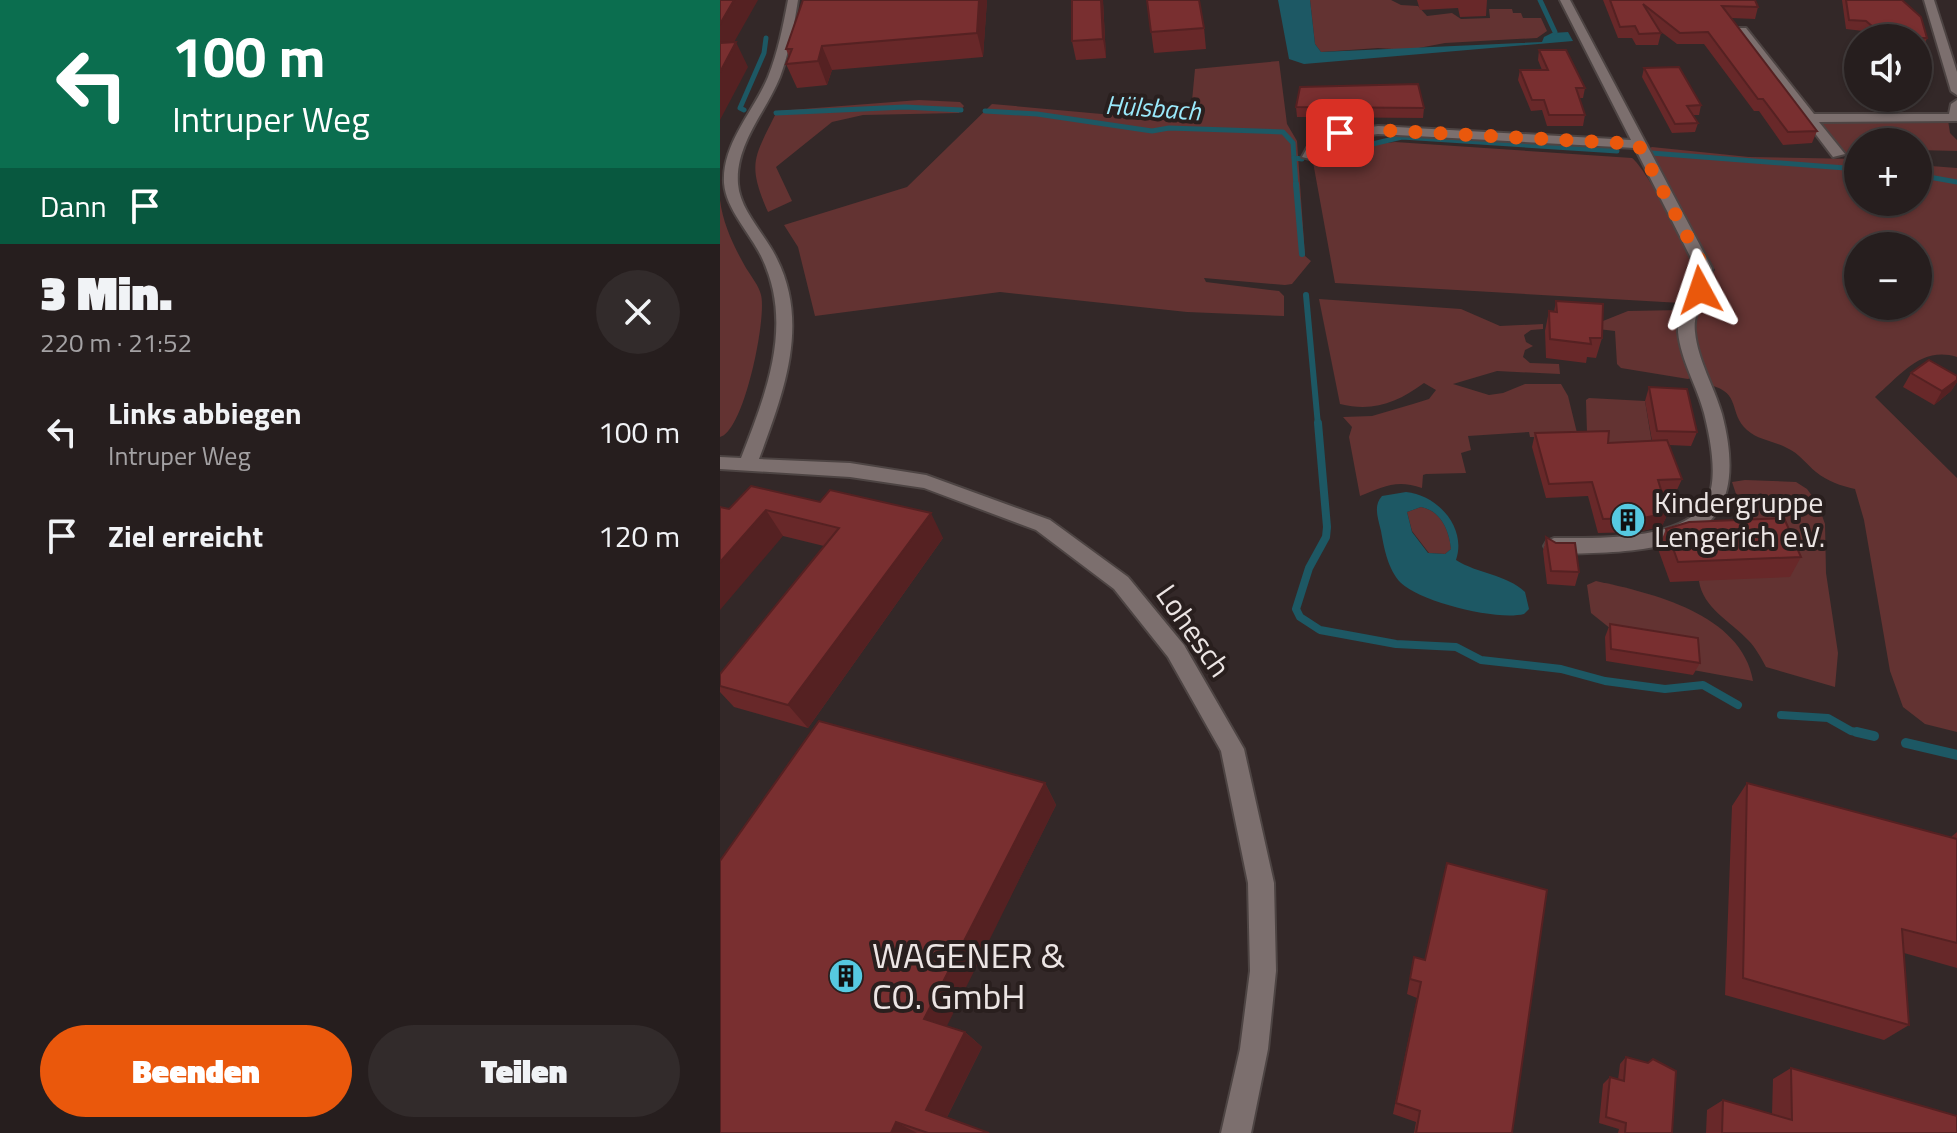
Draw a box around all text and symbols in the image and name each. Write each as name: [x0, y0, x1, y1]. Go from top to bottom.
text: 100 m: [172, 14, 325, 99]
map controls: [1844, 24, 1932, 320]
button: sound: [1844, 24, 1932, 112]
icon: left: [40, 32, 144, 136]
water label: Hülsbach: [1104, 85, 1203, 130]
text: Intruper Weg: [172, 91, 370, 146]
pin: [1306, 99, 1374, 167]
icon: arrive: [1318, 111, 1362, 155]
button: +: [1844, 128, 1932, 216]
text: Dann: [40, 183, 107, 229]
icon: arrive: [123, 184, 167, 228]
button: −: [1844, 232, 1932, 320]
position arrow: [1658, 248, 1742, 332]
text: 3 Min.: [40, 256, 172, 329]
button: close: [596, 270, 680, 354]
text: 220 m · 21:52: [40, 323, 192, 362]
text: Links abbiegen: [108, 390, 302, 436]
text: 100 m: [598, 409, 680, 455]
icon: left: [40, 410, 84, 454]
text: Intruper Weg: [108, 436, 251, 475]
place label: Kindergruppe Lengerich e.V.: [1654, 479, 1825, 559]
building icon: Kindergruppe Lengerich e.V.: [1609, 501, 1647, 539]
text: Ziel erreicht: [108, 513, 263, 559]
text: 120 m: [598, 513, 680, 559]
icon: arrive: [40, 514, 84, 558]
street label: Lohesch: [1145, 574, 1243, 686]
place label: WAGENER & CO. GmbH: [872, 927, 1066, 1023]
building icon: WAGENER & CO. GmbH: [827, 957, 865, 995]
button: Beenden: [40, 1025, 352, 1117]
button: Teilen: [368, 1025, 680, 1117]

